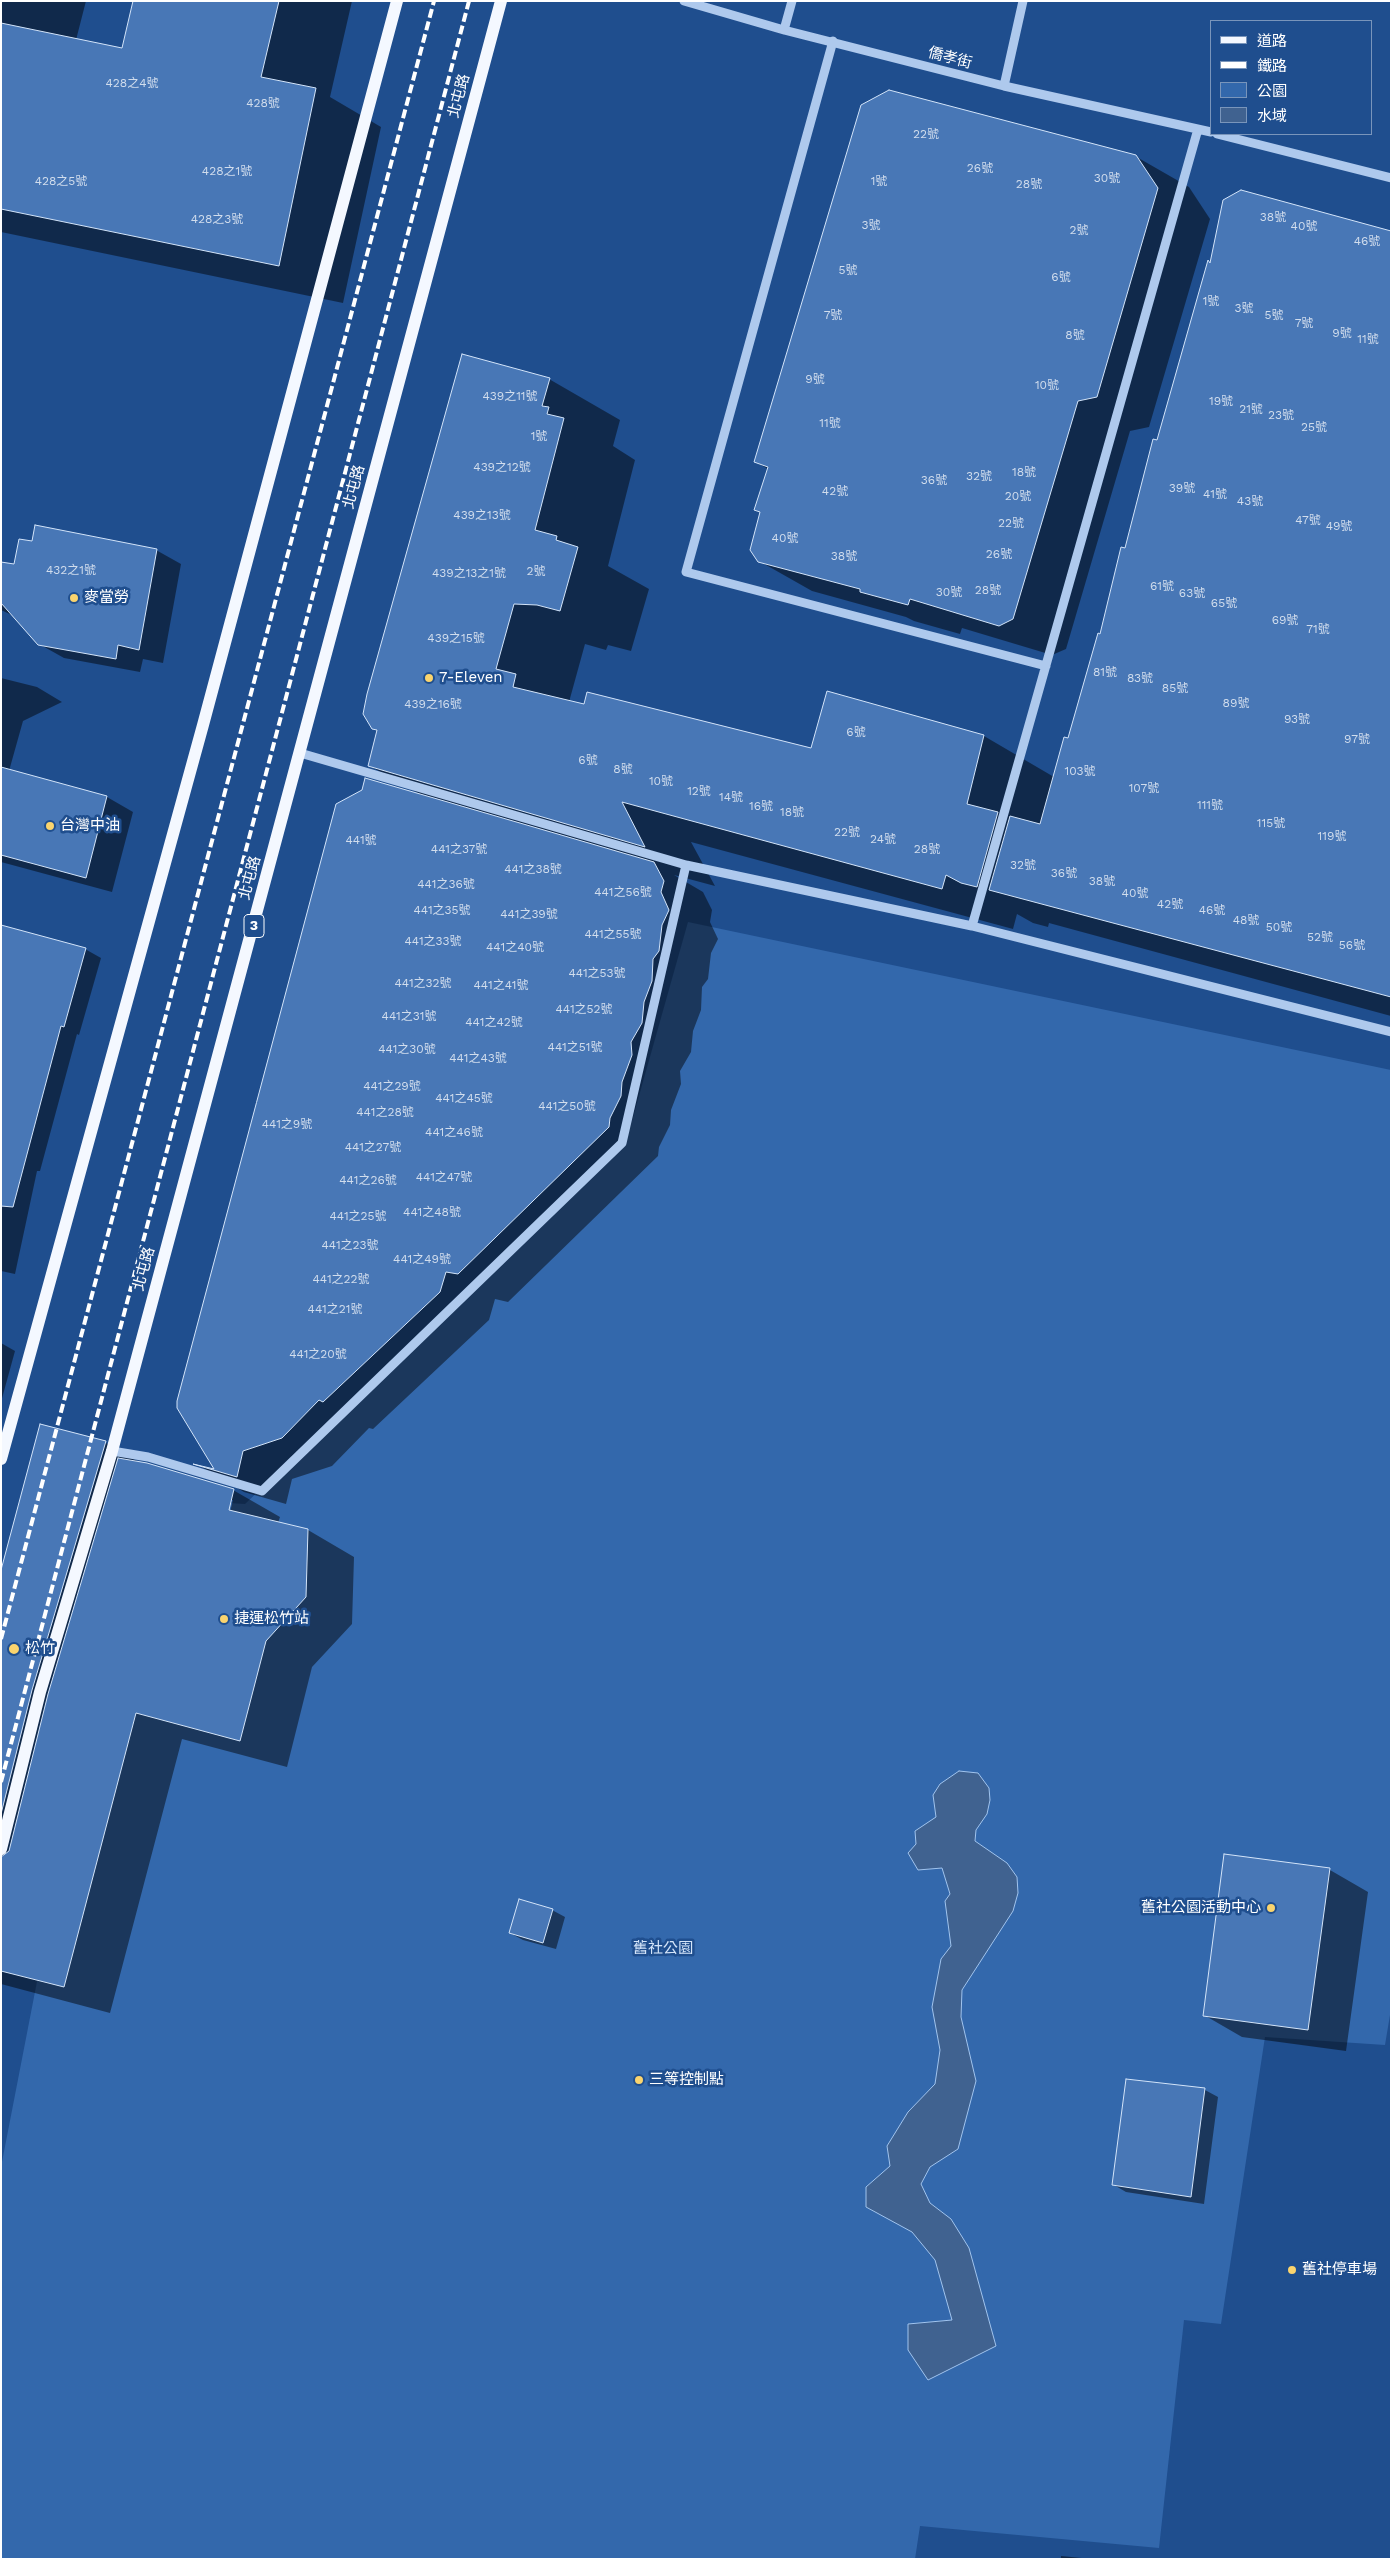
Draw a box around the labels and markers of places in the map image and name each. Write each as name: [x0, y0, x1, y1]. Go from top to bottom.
place label: 麥當勞: [84, 589, 129, 607]
marker: 麥當勞: [68, 592, 80, 604]
place label: 7-Eleven: [439, 669, 503, 687]
marker: 7-Eleven: [423, 672, 435, 684]
place label: 台灣中油: [60, 817, 120, 835]
marker: 台灣中油: [44, 820, 56, 832]
place label: 捷運松竹站: [234, 1610, 309, 1628]
marker: 捷運松竹站: [218, 1613, 230, 1625]
place label: 松竹: [25, 1640, 55, 1658]
marker: 松竹: [7, 1642, 21, 1656]
place label: 舊社公園活動中心: [1141, 1899, 1261, 1917]
marker: 舊社公園活動中心: [1265, 1902, 1277, 1914]
place label: 三等控制點: [649, 2071, 724, 2089]
marker: 三等控制點: [633, 2074, 645, 2086]
place label: 舊社停車場: [1302, 2261, 1377, 2279]
marker: 舊社停車場: [1286, 2264, 1298, 2276]

